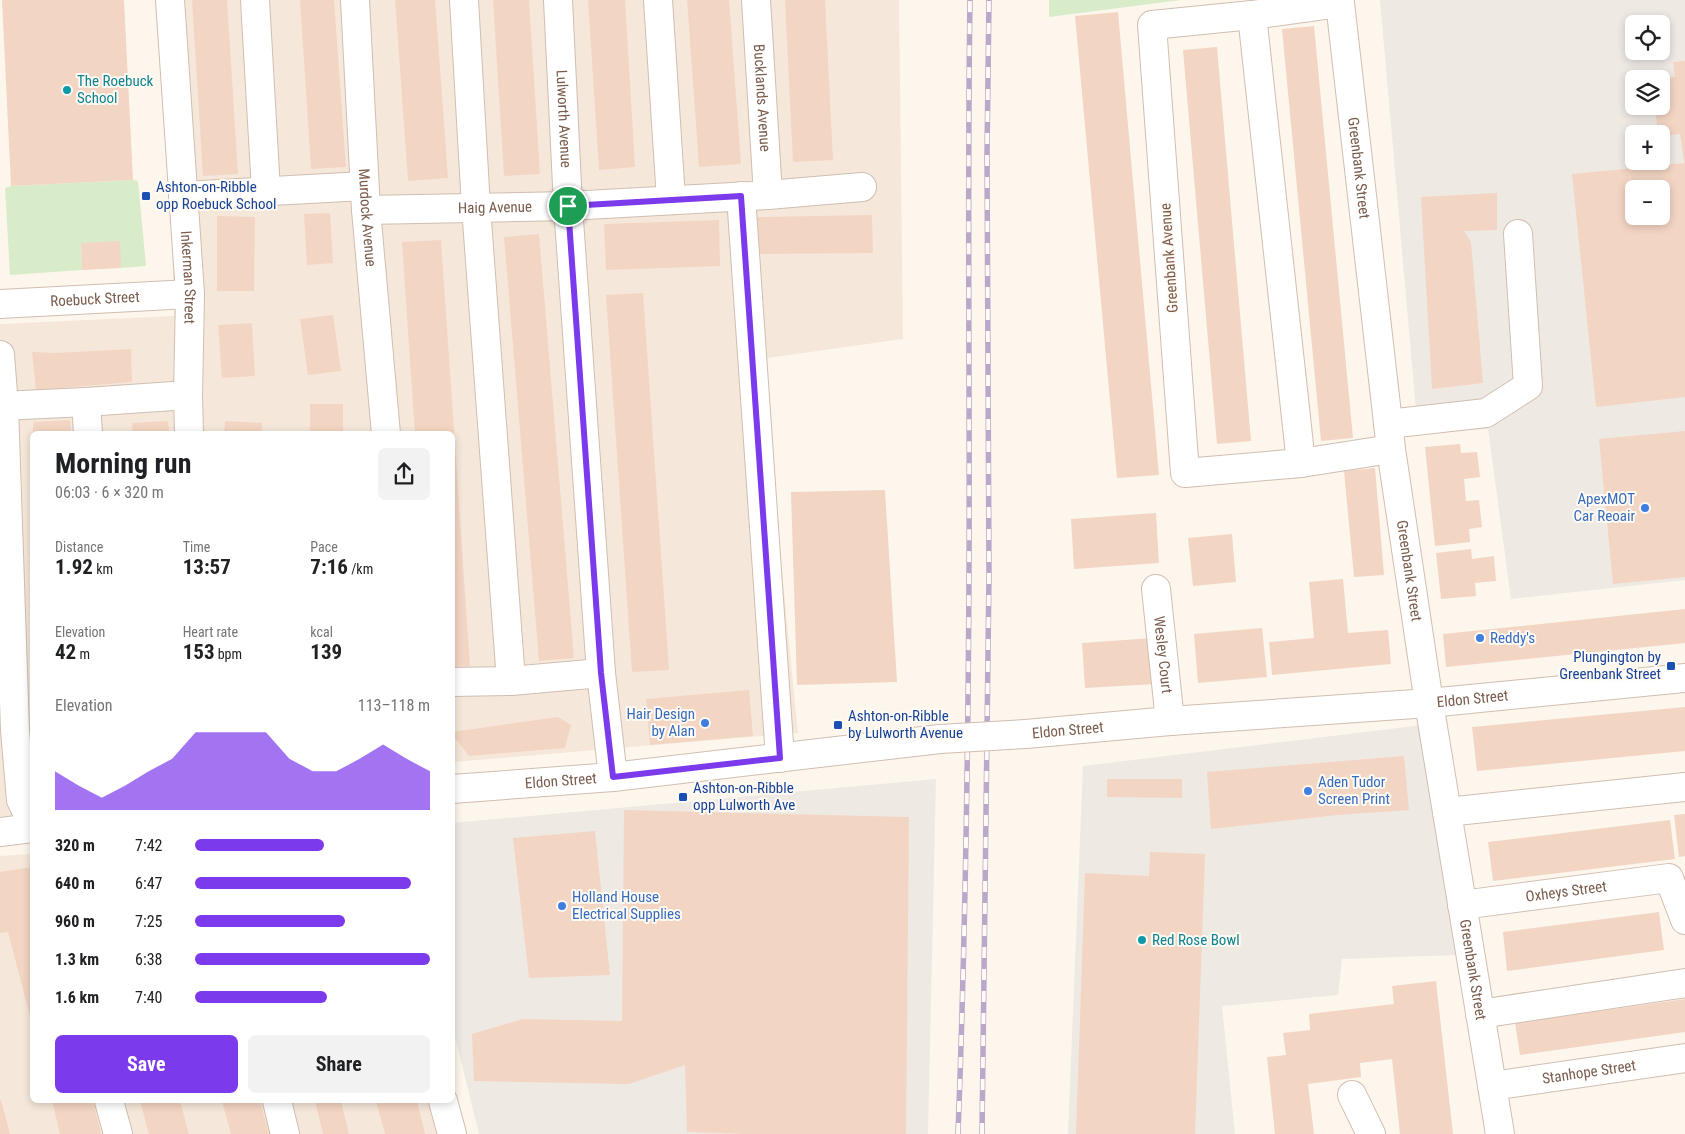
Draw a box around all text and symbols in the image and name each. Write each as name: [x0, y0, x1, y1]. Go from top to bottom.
map controls: [1625, 15, 1670, 225]
button: locate: [1625, 15, 1670, 60]
street label: Bucklands Avenue: [750, 43, 774, 152]
street label: Lulworth Avenue: [552, 69, 575, 168]
button: layers: [1625, 70, 1670, 115]
place label: The Roebuck School: [77, 72, 154, 107]
marker: The Roebuck School: [61, 84, 73, 96]
street label: Greenbank Street: [1344, 116, 1374, 220]
button: +: [1625, 125, 1670, 170]
street label: Murdock Avenue: [355, 168, 380, 267]
place label: Ashton-on-Ribble opp Roebuck School: [156, 178, 277, 213]
button: −: [1625, 180, 1670, 225]
pin: [547, 185, 589, 227]
marker: Ashton-on-Ribble opp Roebuck School: [140, 190, 152, 202]
icon: arrive: [554, 192, 582, 220]
street label: Haig Avenue: [458, 198, 532, 217]
street label: Greenbank Avenue: [1156, 203, 1182, 313]
street label: Inkerman Street: [177, 230, 199, 324]
street label: Roebuck Street: [50, 288, 140, 310]
text: Morning run: [55, 447, 191, 480]
button: share: [378, 448, 430, 500]
text: 06:03 · 6 × 320 m: [55, 483, 164, 502]
place label: ApexMOT Car Reoair: [1574, 490, 1635, 525]
marker: ApexMOT Car Reoair: [1639, 502, 1651, 514]
street label: Greenbank Street: [1393, 519, 1426, 622]
text: Distance: [55, 539, 103, 555]
text: Time: [183, 539, 210, 555]
text: Pace: [310, 539, 338, 555]
text: 1.92: [55, 555, 93, 579]
text: 13:57: [183, 555, 231, 579]
text: 7:16: [310, 555, 348, 579]
text: km: [93, 561, 113, 577]
text: /km: [348, 561, 373, 577]
street label: Wesley Court: [1150, 615, 1176, 694]
text: Elevation: [55, 624, 105, 640]
text: Heart rate: [183, 624, 238, 640]
text: kcal: [310, 624, 333, 640]
place label: Reddy's: [1490, 629, 1535, 647]
marker: Reddy's: [1474, 632, 1486, 644]
text: 42: [55, 640, 76, 664]
text: 153: [183, 640, 215, 664]
text: 139: [310, 640, 342, 664]
text: m: [76, 646, 90, 662]
text: bpm: [215, 646, 242, 662]
place label: Plungington by Greenbank Street: [1559, 648, 1661, 683]
marker: Plungington by Greenbank Street: [1665, 660, 1677, 672]
street label: Eldon Street: [1436, 686, 1509, 711]
text: Elevation: [55, 696, 113, 715]
text: 113–118 m: [358, 696, 430, 715]
place label: Hair Design by Alan: [627, 705, 695, 740]
place label: Ashton-on-Ribble by Lulworth Avenue: [848, 707, 963, 742]
marker: Hair Design by Alan: [699, 717, 711, 729]
street label: Eldon Street: [1031, 718, 1104, 742]
marker: Ashton-on-Ribble by Lulworth Avenue: [832, 719, 844, 731]
street label: Eldon Street: [524, 769, 597, 793]
place label: Aden Tudor Screen Print: [1318, 773, 1390, 808]
place label: Ashton-on-Ribble opp Lulworth Ave: [693, 779, 795, 814]
marker: Aden Tudor Screen Print: [1302, 785, 1314, 797]
marker: Ashton-on-Ribble opp Lulworth Ave: [677, 791, 689, 803]
text: 320 m: [55, 836, 95, 855]
text: 7:42: [135, 836, 162, 855]
text: 640 m: [55, 874, 95, 893]
text: 6:47: [135, 874, 162, 893]
street label: Oxheys Street: [1525, 877, 1608, 906]
place label: Holland House Electrical Supplies: [572, 888, 681, 923]
marker: Holland House Electrical Supplies: [556, 900, 568, 912]
text: 960 m: [55, 912, 95, 931]
text: 7:25: [135, 912, 162, 931]
street label: Greenbank Street: [1456, 918, 1490, 1021]
place label: Red Rose Bowl: [1152, 931, 1240, 949]
marker: Red Rose Bowl: [1136, 934, 1148, 946]
text: 1.3 km: [55, 950, 99, 969]
text: 6:38: [135, 950, 162, 969]
text: 1.6 km: [55, 988, 99, 1007]
text: 7:40: [135, 988, 162, 1007]
button: Save: [55, 1035, 238, 1093]
button: Share: [248, 1035, 430, 1093]
street label: Stanhope Street: [1541, 1056, 1637, 1088]

